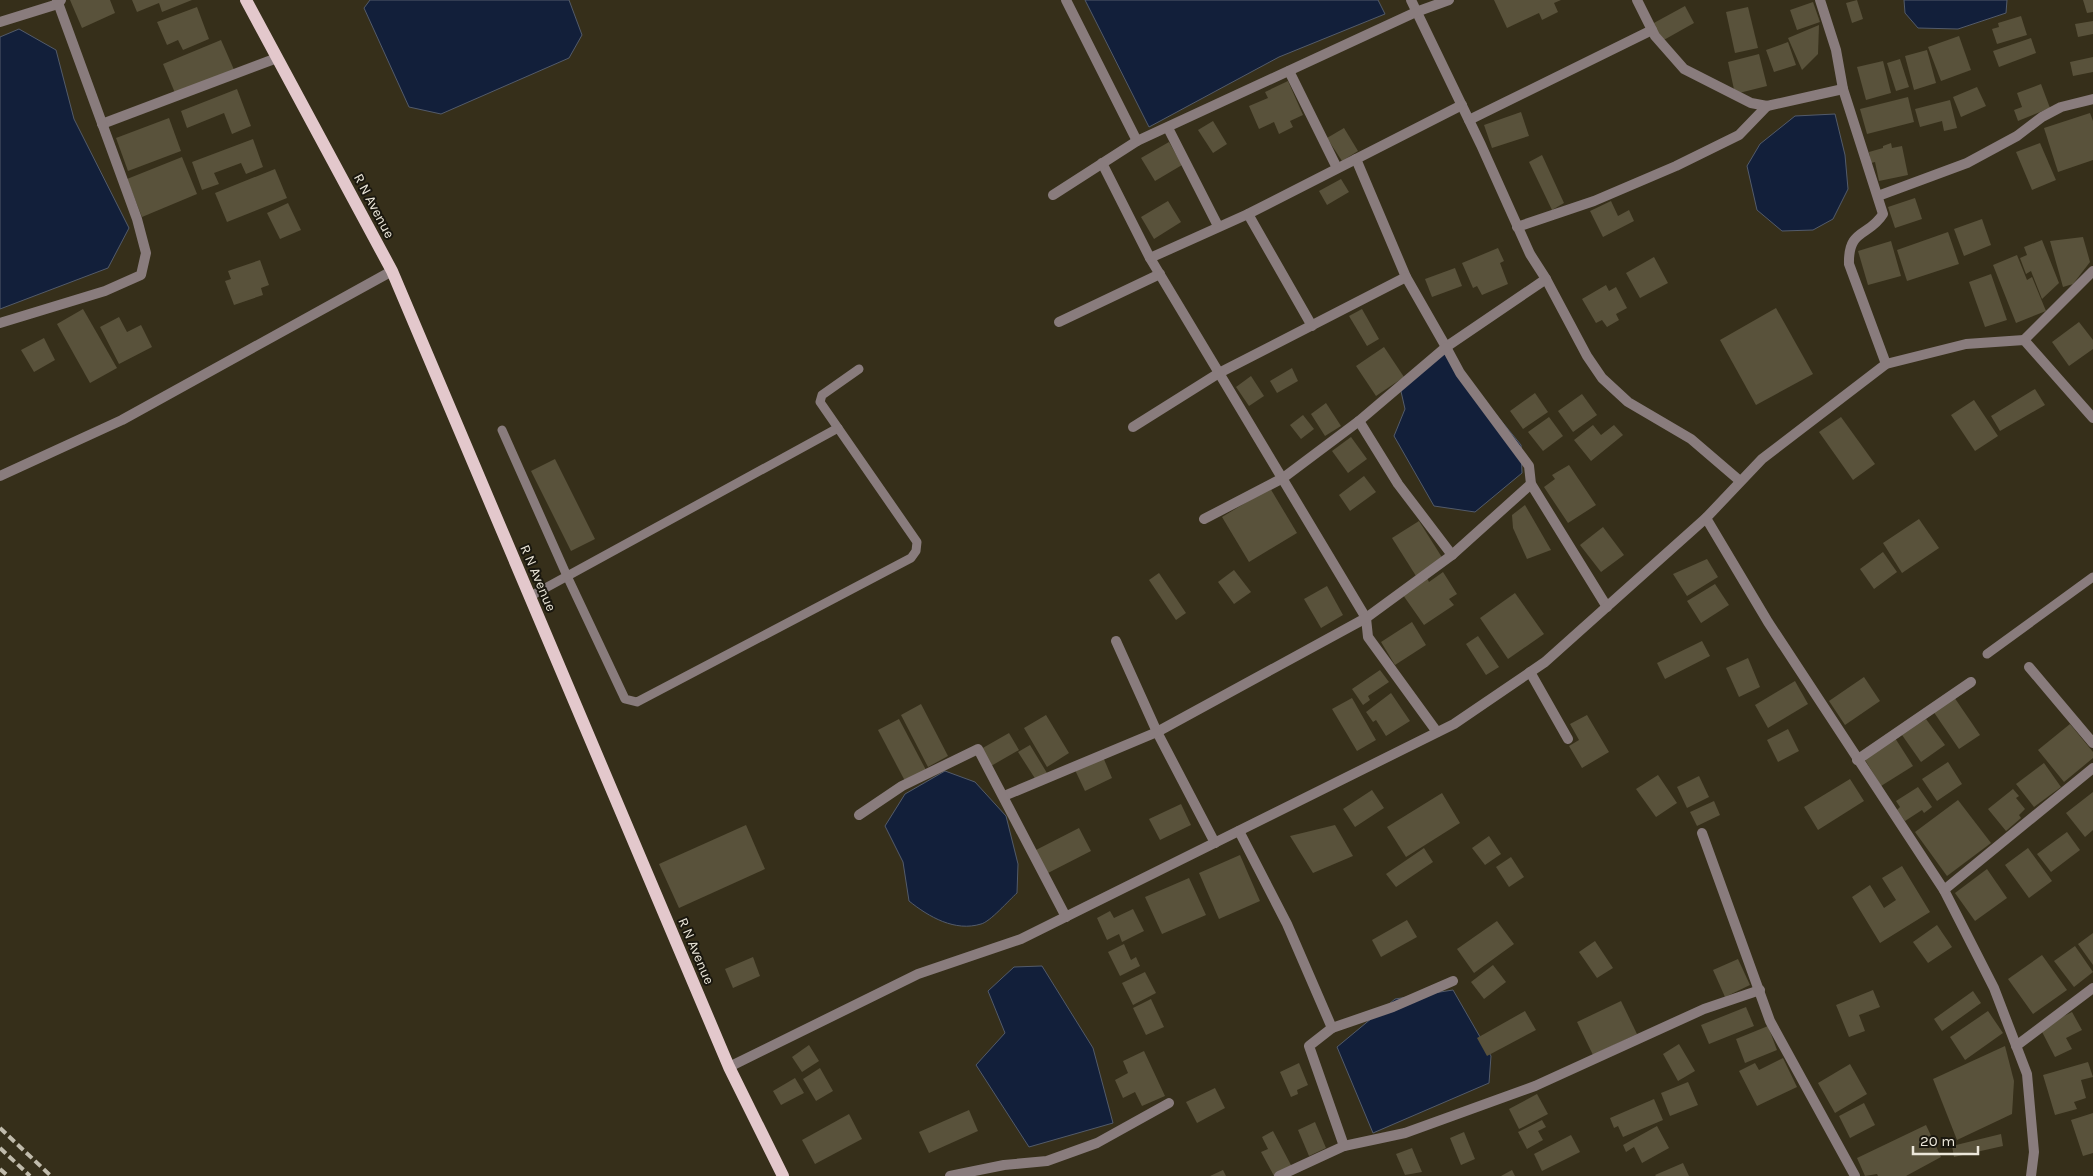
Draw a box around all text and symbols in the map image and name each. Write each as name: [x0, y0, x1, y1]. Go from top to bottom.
street label: R N Avenue: [350, 171, 398, 241]
street label: R N Avenue: [516, 542, 560, 614]
street label: R N Avenue: [674, 915, 718, 987]
scale bar: [1913, 1124, 1978, 1156]
text: 20 m: [1920, 1132, 1955, 1150]

